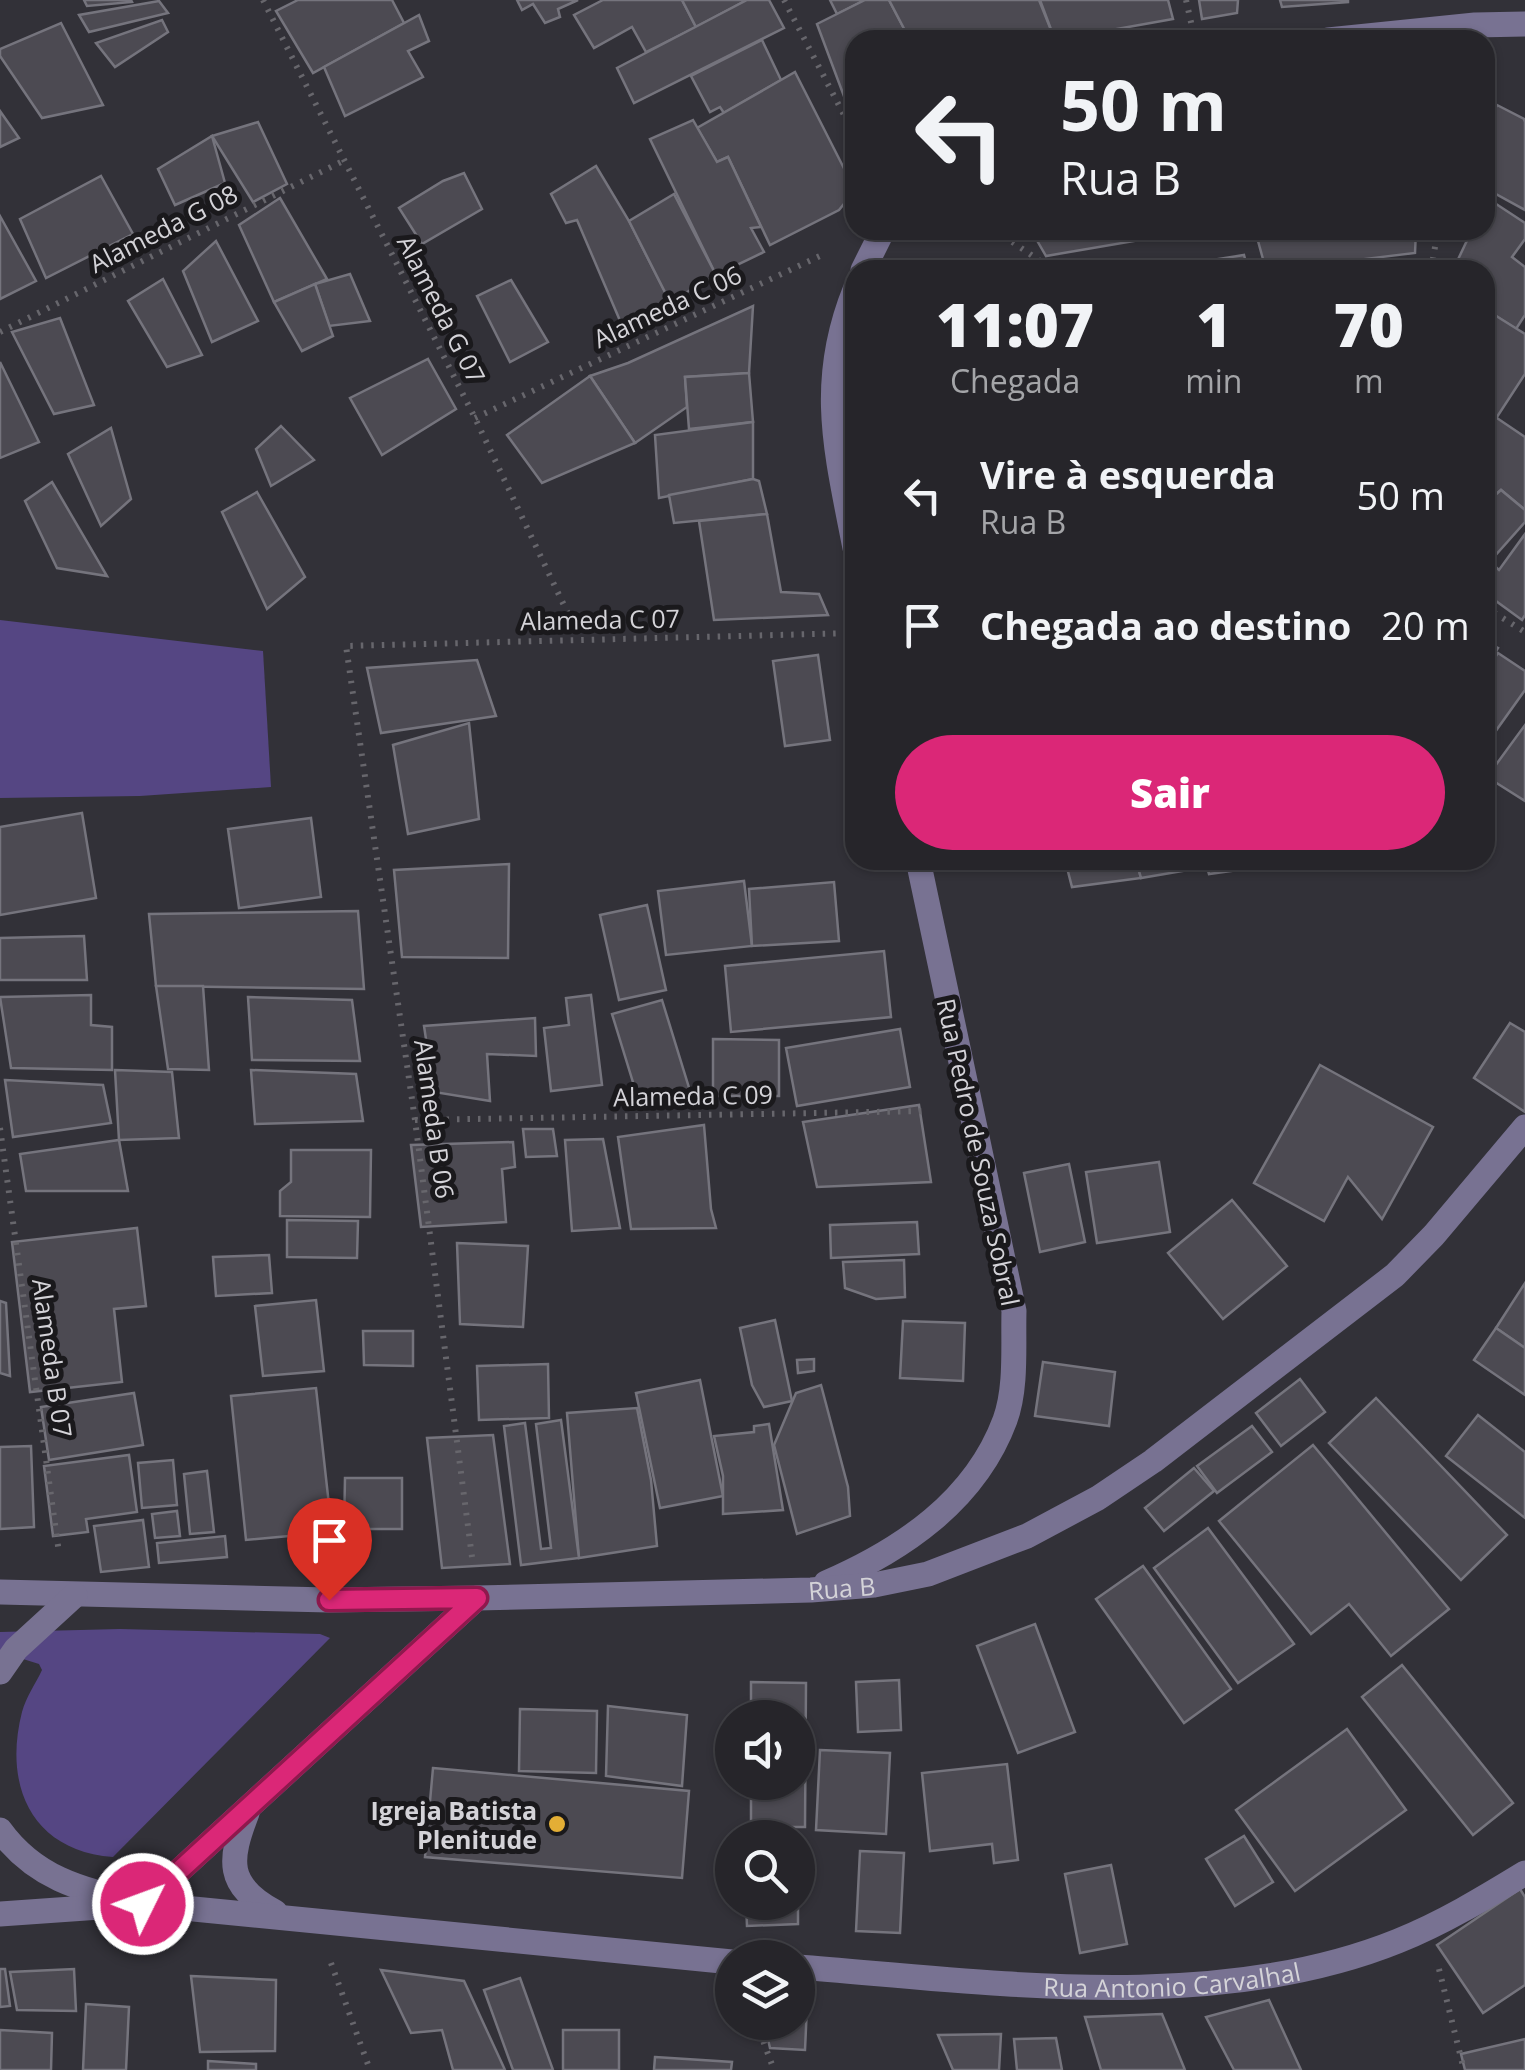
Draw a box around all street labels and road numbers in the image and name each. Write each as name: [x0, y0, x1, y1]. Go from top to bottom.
street label: Alameda G 08: [83, 176, 243, 280]
street label: Alameda G 07: [390, 229, 494, 389]
street label: Alameda C 06: [587, 257, 747, 355]
street label: Alameda C 07: [520, 601, 680, 637]
street label: Rua Pedro de Souza Sobral: [930, 995, 1028, 1309]
street label: Alameda B 06: [407, 1037, 463, 1201]
street label: Alameda C 09: [613, 1077, 773, 1113]
street label: Alameda B 07: [25, 1276, 81, 1440]
street label: Rua B: [807, 1568, 877, 1607]
street label: Rua Antonio Carvalhal: [1043, 1954, 1303, 2004]

